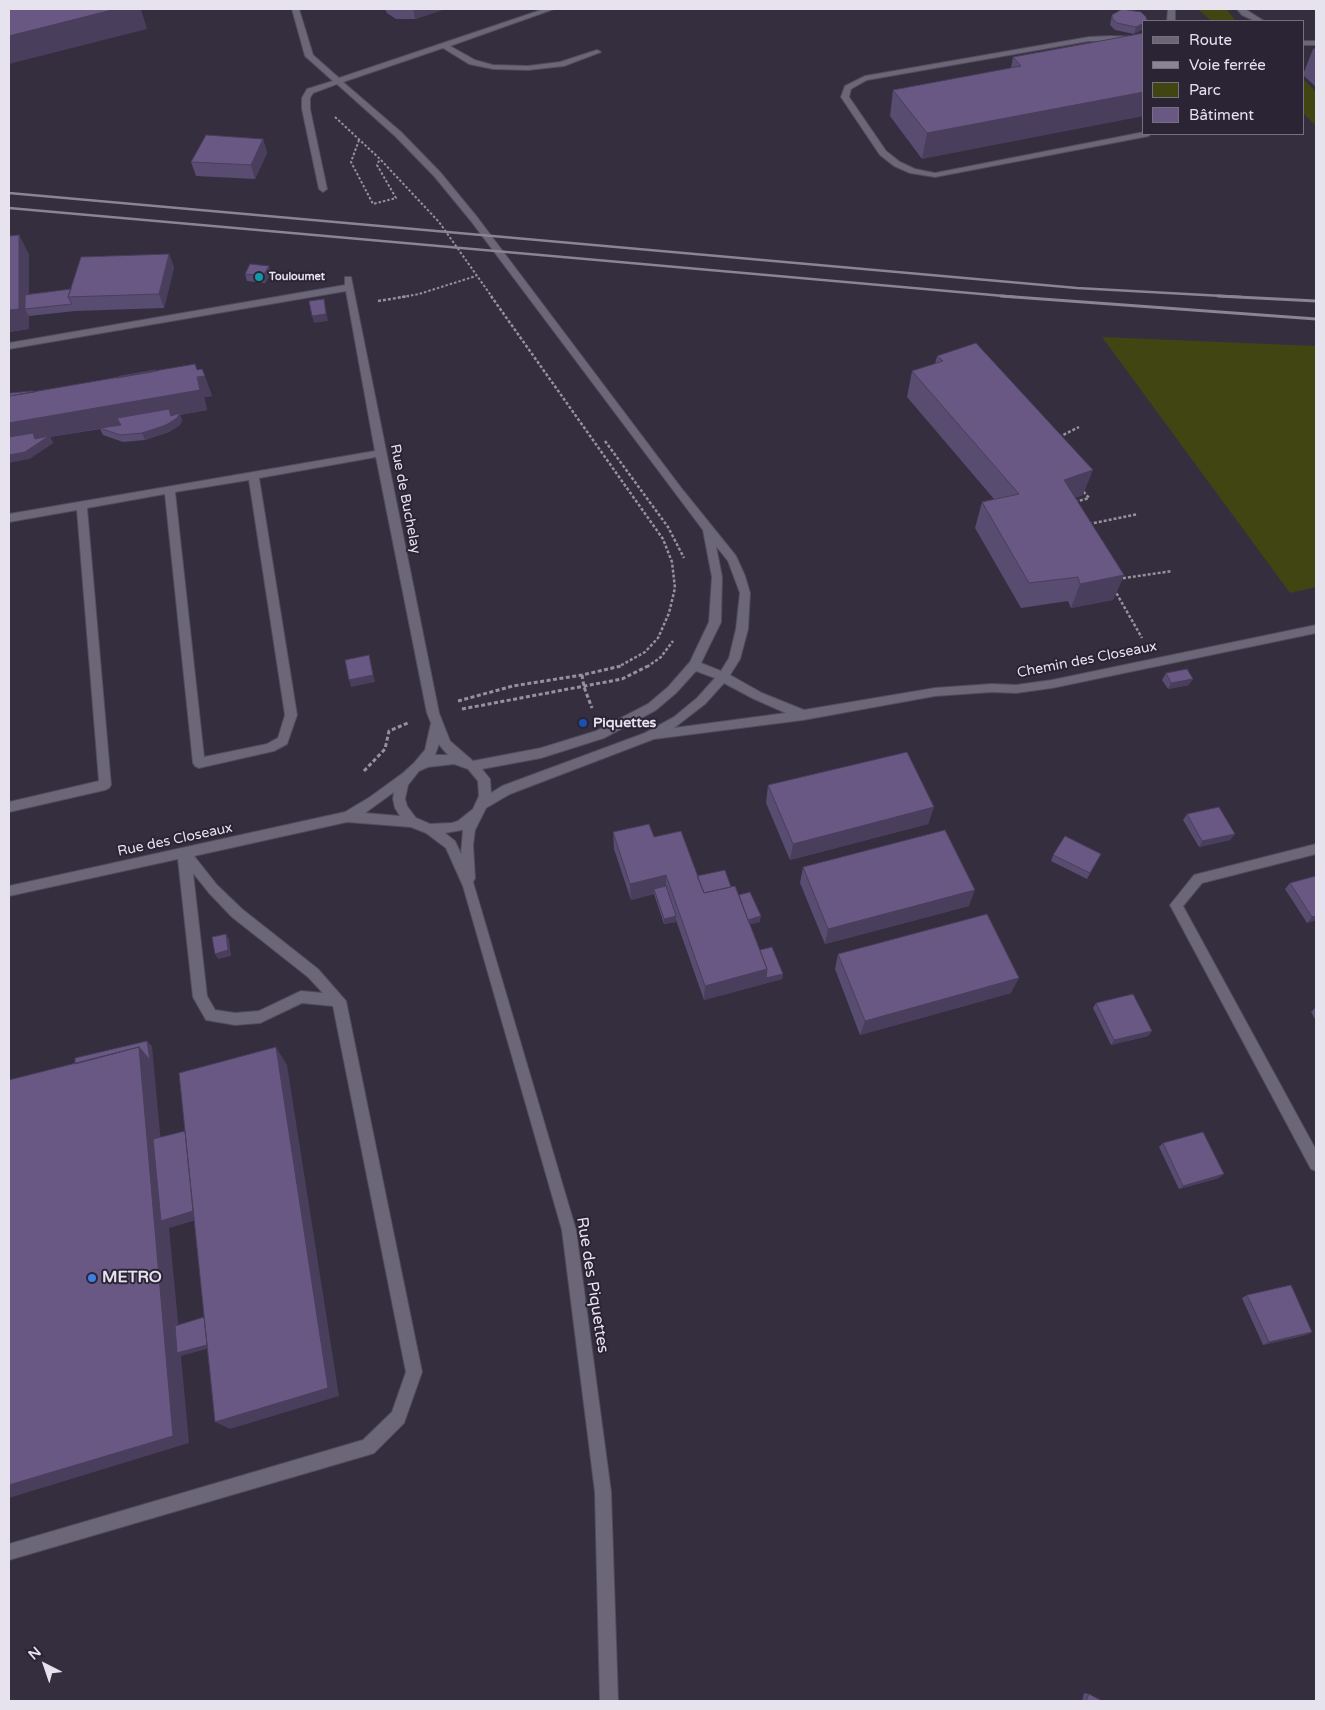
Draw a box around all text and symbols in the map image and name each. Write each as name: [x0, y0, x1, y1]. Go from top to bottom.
legend: [1142, 20, 1305, 135]
text: Route: [1189, 31, 1232, 49]
text: Voie ferrée: [1189, 56, 1266, 74]
text: Parc: [1189, 81, 1221, 99]
text: Bâtiment: [1189, 106, 1254, 124]
place label: Touloumet: [269, 270, 325, 284]
marker: Touloumet: [253, 271, 265, 283]
street label: Rue de Buchelay: [386, 443, 424, 555]
street label: Chemin des Closeaux: [1016, 638, 1158, 682]
place label: Piquettes: [593, 715, 656, 731]
marker: Piquettes: [577, 717, 589, 729]
street label: Rue des Closeaux: [116, 820, 234, 860]
street label: Rue des Piquettes: [572, 1215, 612, 1355]
place label: METRO: [102, 1268, 162, 1288]
marker: METRO: [86, 1272, 98, 1284]
north arrow: [20, 1640, 70, 1690]
text: N: [25, 1643, 45, 1663]

